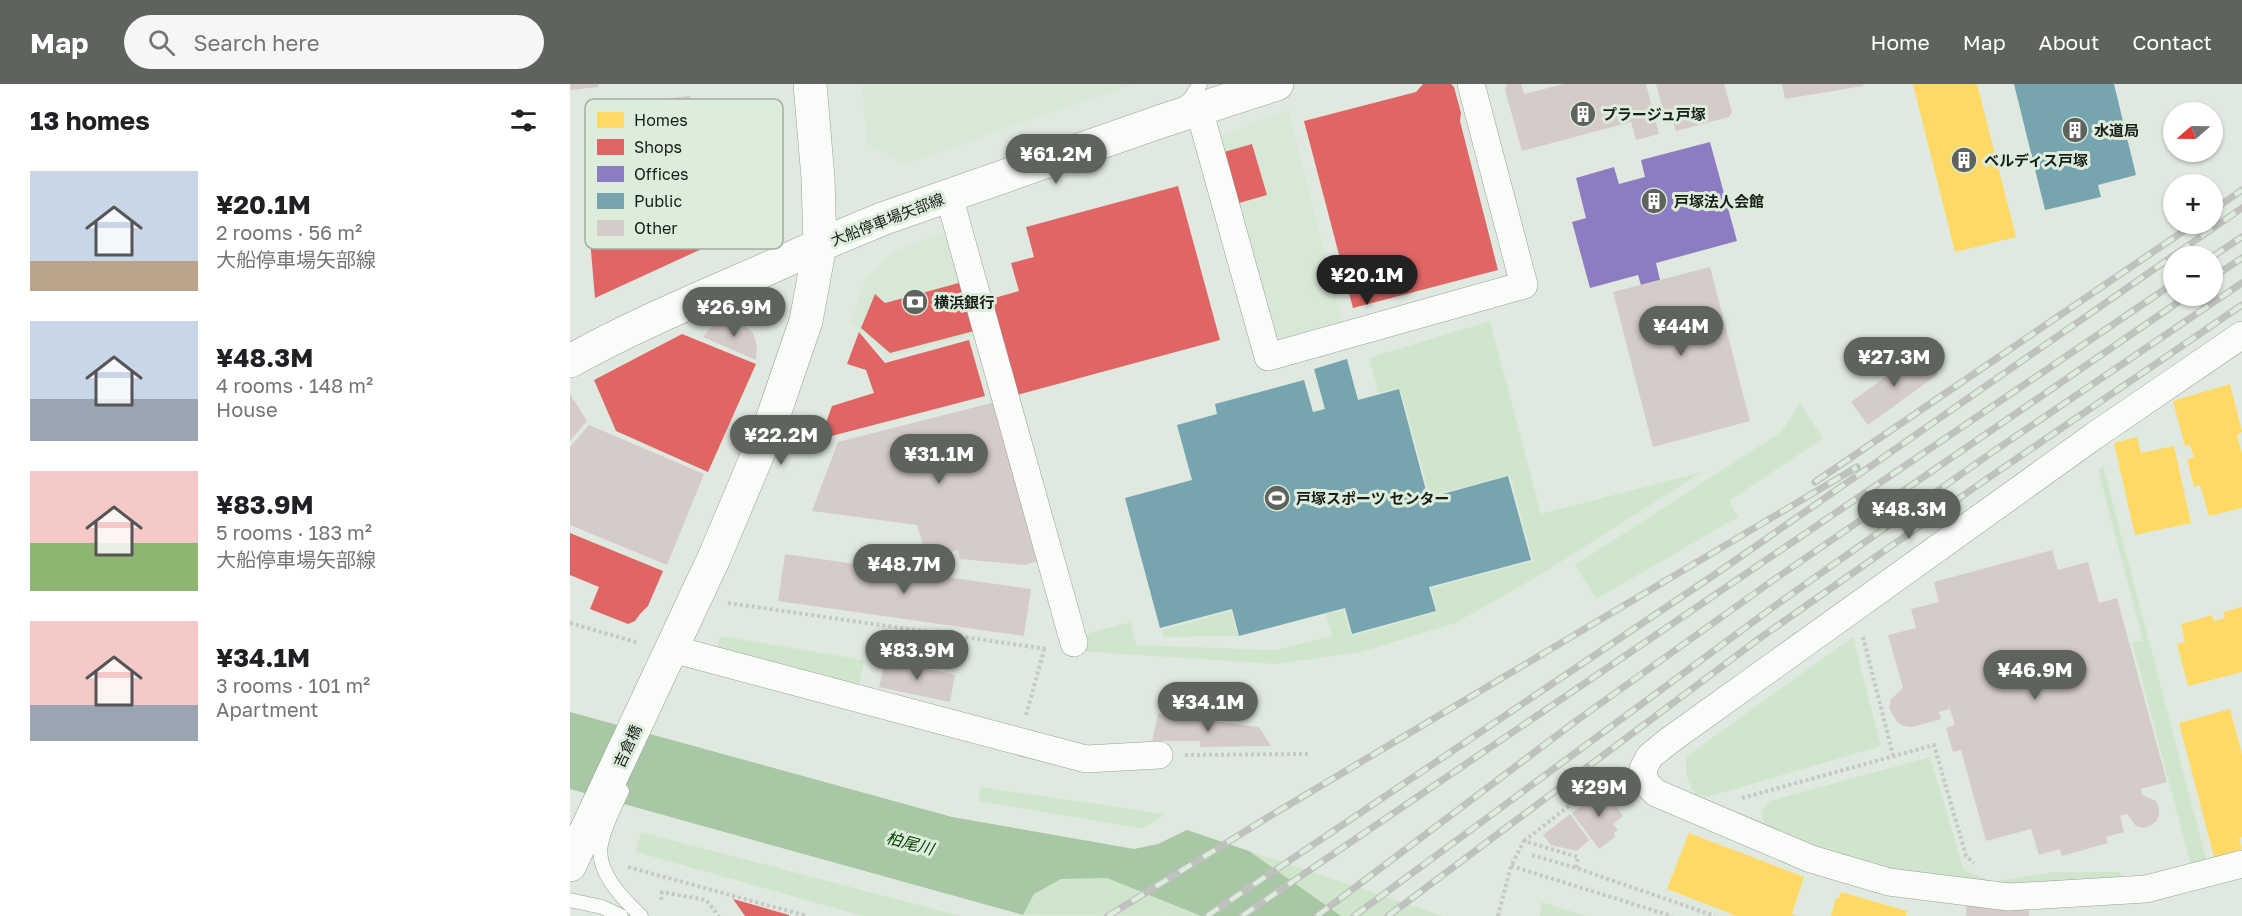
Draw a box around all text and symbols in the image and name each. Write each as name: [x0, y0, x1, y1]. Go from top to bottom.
search box: [124, 15, 544, 69]
text: Map: [30, 26, 88, 59]
icon: search: [145, 26, 178, 59]
text: Search here: [193, 29, 319, 56]
text: Home: [1870, 29, 1930, 55]
text: Map: [1963, 29, 2006, 55]
text: About: [2039, 29, 2099, 55]
text: Contact: [2132, 29, 2212, 55]
legend: [585, 99, 783, 249]
building icon: プラージュ戸塚: [1568, 99, 1598, 129]
north arrow: [2163, 102, 2223, 162]
map controls: [2163, 102, 2223, 306]
icon: filters: [507, 104, 540, 137]
text: 13 homes: [30, 105, 150, 136]
place label: プラージュ戸塚: [1602, 105, 1706, 123]
text: Homes: [634, 110, 688, 130]
building icon: 水道局: [2060, 115, 2090, 145]
place label: 水道局: [2094, 121, 2139, 139]
pin: ¥61.2M: [1007, 134, 1105, 185]
text: Shops: [634, 137, 682, 157]
text: ¥61.2M: [1020, 141, 1092, 165]
building icon: ベルディス戸塚: [1949, 145, 1979, 175]
place label: ベルディス戸塚: [1984, 151, 2088, 169]
text: Offices: [634, 164, 688, 184]
button: +: [2163, 174, 2223, 234]
building icon: 戸塚法人会館: [1639, 186, 1669, 216]
text: ¥20.1M: [216, 189, 311, 220]
street label: 大船停車場矢部線: [828, 189, 946, 249]
text: Public: [634, 191, 682, 211]
place label: 戸塚法人会館: [1674, 192, 1764, 210]
icon: home: [78, 195, 150, 267]
text: Other: [634, 218, 678, 238]
text: 2 rooms · 56 m²: [216, 220, 362, 244]
button: −: [2163, 246, 2223, 306]
text: 大船停車場矢部線: [216, 247, 376, 271]
pin: ¥20.1M: [1318, 255, 1416, 306]
text: ¥20.1M: [1331, 262, 1403, 286]
pin: ¥26.9M: [685, 287, 783, 338]
bank icon: 横浜銀行: [900, 287, 930, 317]
place label: 横浜銀行: [934, 293, 994, 311]
text: ¥26.9M: [697, 294, 772, 318]
pin: ¥44M: [1645, 306, 1717, 357]
text: ¥44M: [1653, 313, 1709, 337]
pin: ¥27.3M: [1845, 337, 1943, 388]
text: ¥48.3M: [216, 342, 313, 373]
text: ¥27.3M: [1858, 344, 1930, 368]
icon: home: [78, 345, 150, 417]
text: 4 rooms · 148 m²: [216, 373, 373, 397]
text: House: [216, 397, 278, 421]
pin: ¥22.2M: [732, 415, 830, 466]
text: ¥22.2M: [744, 422, 818, 446]
pin: ¥31.1M: [890, 434, 988, 485]
text: ¥31.1M: [904, 441, 974, 465]
sports icon: 戸塚スポーツ センター: [1262, 483, 1292, 513]
text: ¥83.9M: [216, 489, 314, 520]
place label: 戸塚スポーツ センター: [1296, 489, 1449, 507]
pin: ¥48.3M: [1860, 489, 1958, 540]
icon: home: [78, 495, 150, 567]
text: ¥48.3M: [1872, 496, 1946, 520]
text: 5 rooms · 183 m²: [216, 520, 372, 544]
pin: ¥48.7M: [855, 544, 953, 595]
text: 大船停車場矢部線: [216, 547, 376, 571]
text: ¥48.7M: [867, 551, 941, 575]
pin: ¥83.9M: [868, 630, 966, 681]
text: ¥83.9M: [879, 637, 955, 661]
text: ¥34.1M: [216, 642, 310, 673]
icon: home: [78, 645, 150, 717]
pin: ¥46.9M: [1986, 650, 2084, 701]
text: ¥46.9M: [1997, 657, 2073, 681]
text: 3 rooms · 101 m²: [216, 673, 370, 697]
pin: ¥34.1M: [1159, 682, 1257, 733]
text: ¥34.1M: [1172, 689, 1244, 713]
text: Apartment: [216, 697, 319, 721]
street label: 吉倉橋: [609, 722, 645, 770]
pin: ¥29M: [1563, 767, 1635, 818]
text: ¥29M: [1571, 774, 1627, 798]
water label: 柏尾川: [884, 827, 938, 859]

